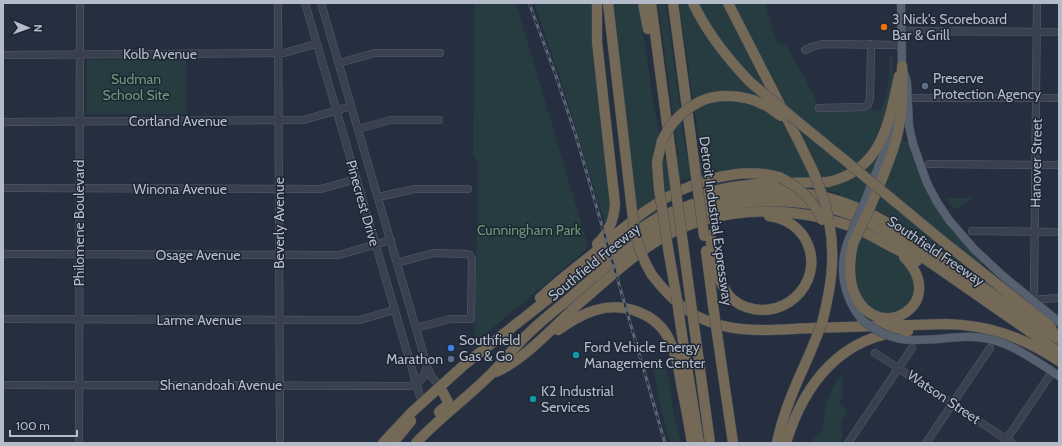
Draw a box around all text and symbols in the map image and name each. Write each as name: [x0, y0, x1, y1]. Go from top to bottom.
north arrow: [8, 8, 48, 48]
place label: 3 Nick's Scoreboard Bar & Grill: [892, 10, 1007, 44]
marker: 3 Nick's Scoreboard Bar & Grill: [879, 22, 889, 32]
text: N: [31, 24, 45, 32]
street label: Kolb Avenue: [123, 45, 197, 63]
place label: Preserve Protection Agency: [933, 69, 1041, 103]
park label: Sudman School Site: [103, 70, 169, 104]
marker: Preserve Protection Agency: [920, 81, 930, 91]
street label: Cortland Avenue: [129, 112, 227, 130]
street label: Hanover Street: [1026, 118, 1046, 208]
street label: Detroit Industrial Expressway: [695, 135, 737, 307]
street label: Pinecrest Drive: [342, 158, 384, 248]
street label: Philomene Boulevard: [70, 160, 88, 286]
street label: Beverly Avenue: [270, 177, 288, 269]
street label: Winona Avenue: [133, 180, 227, 198]
street label: Southfield Freeway: [884, 212, 988, 290]
street label: Southfield Freeway: [544, 219, 644, 305]
park label: Cunningham Park: [477, 221, 582, 239]
street label: Osage Avenue: [156, 246, 240, 264]
street label: Larme Avenue: [156, 311, 242, 329]
place label: Southfield Gas & Go: [459, 331, 520, 365]
place label: Ford Vehicle Energy Management Center: [584, 338, 706, 372]
marker: Southfield Gas & Go: [446, 343, 456, 353]
place label: Marathon: [386, 350, 443, 368]
marker: Ford Vehicle Energy Management Center: [571, 350, 581, 360]
marker: Marathon: [446, 354, 456, 364]
street label: Watson Street: [904, 366, 984, 428]
street label: Shenandoah Avenue: [160, 376, 282, 394]
place label: K2 Industrial Services: [541, 382, 614, 416]
marker: K2 Industrial Services: [528, 394, 538, 404]
scale bar: [10, 412, 77, 438]
text: 100 m: [16, 418, 50, 433]

